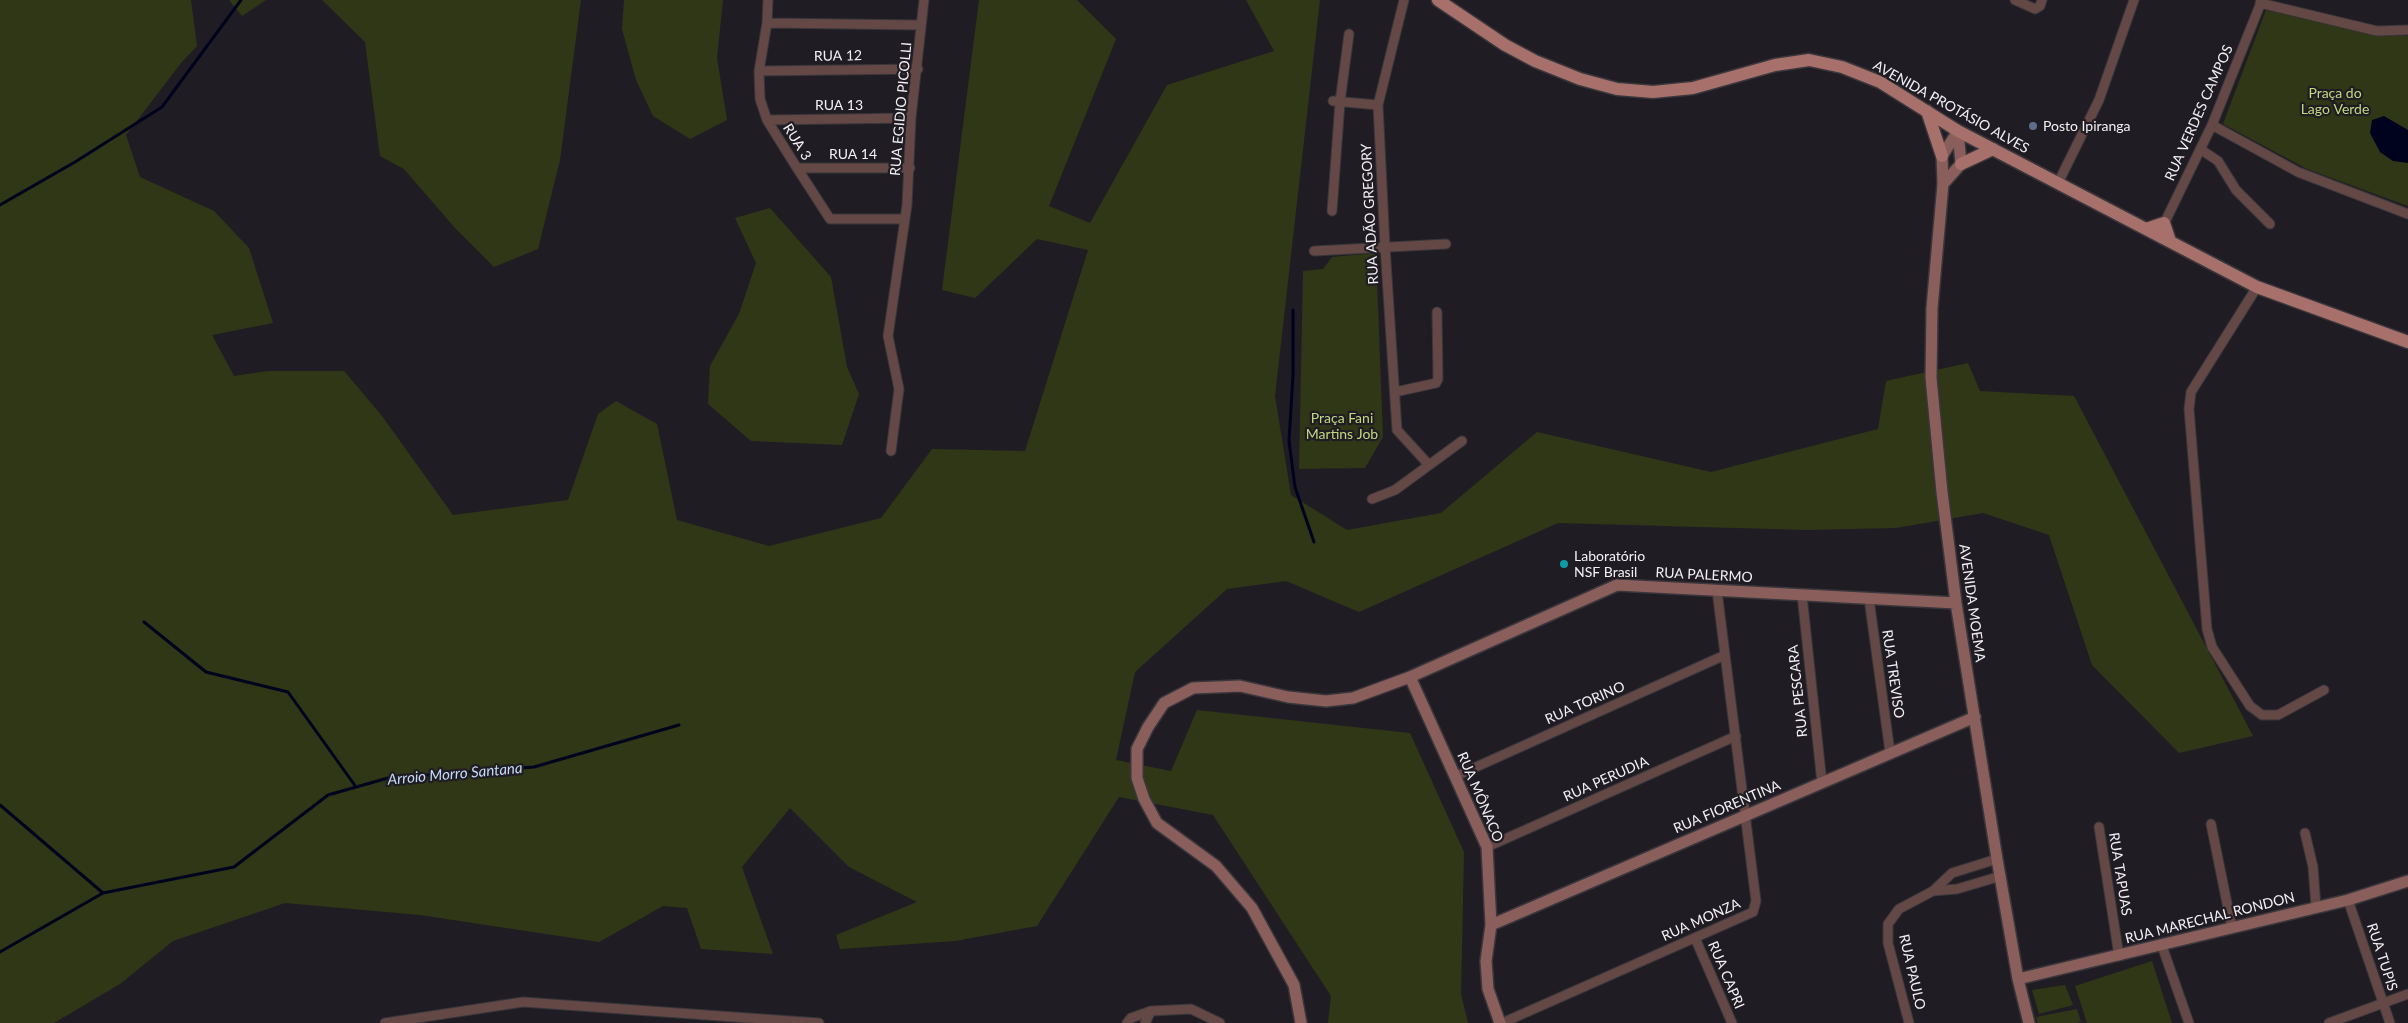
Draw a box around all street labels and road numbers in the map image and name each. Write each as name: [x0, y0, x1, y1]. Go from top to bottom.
street label: RUA EGIDIO PICOLLI: [887, 41, 915, 177]
street label: RUA VERDES CAMPOS: [2161, 42, 2237, 184]
street label: RUA 12: [814, 47, 862, 65]
street label: AVENIDA PROTÁSIO ALVES: [1870, 57, 2032, 157]
street label: RUA 13: [815, 97, 863, 113]
street label: RUA 3: [779, 121, 815, 163]
street label: RUA ADÃO GREGORY: [1358, 143, 1382, 285]
street label: RUA 14: [829, 146, 877, 162]
street label: AVENIDA MOEMA: [1955, 543, 1989, 663]
street label: RUA PALERMO: [1655, 564, 1753, 586]
street label: RUA TREVISO: [1878, 629, 1908, 719]
street label: RUA PESCARA: [1785, 644, 1811, 738]
street label: RUA TORINO: [1543, 678, 1627, 728]
street label: RUA MÔNACO: [1453, 749, 1507, 845]
street label: RUA PERUDIA: [1561, 753, 1651, 805]
street label: RUA FIORENTINA: [1671, 777, 1783, 837]
street label: RUA TAPUAS: [2105, 831, 2135, 917]
street label: RUA MARECHAL RONDON: [2123, 889, 2297, 947]
street label: RUA MONZA: [1659, 895, 1743, 945]
street label: RUA TUPIS: [2363, 921, 2401, 993]
street label: RUA PAULO: [1895, 933, 1929, 1011]
street label: RUA CAPRI: [1704, 939, 1748, 1011]

